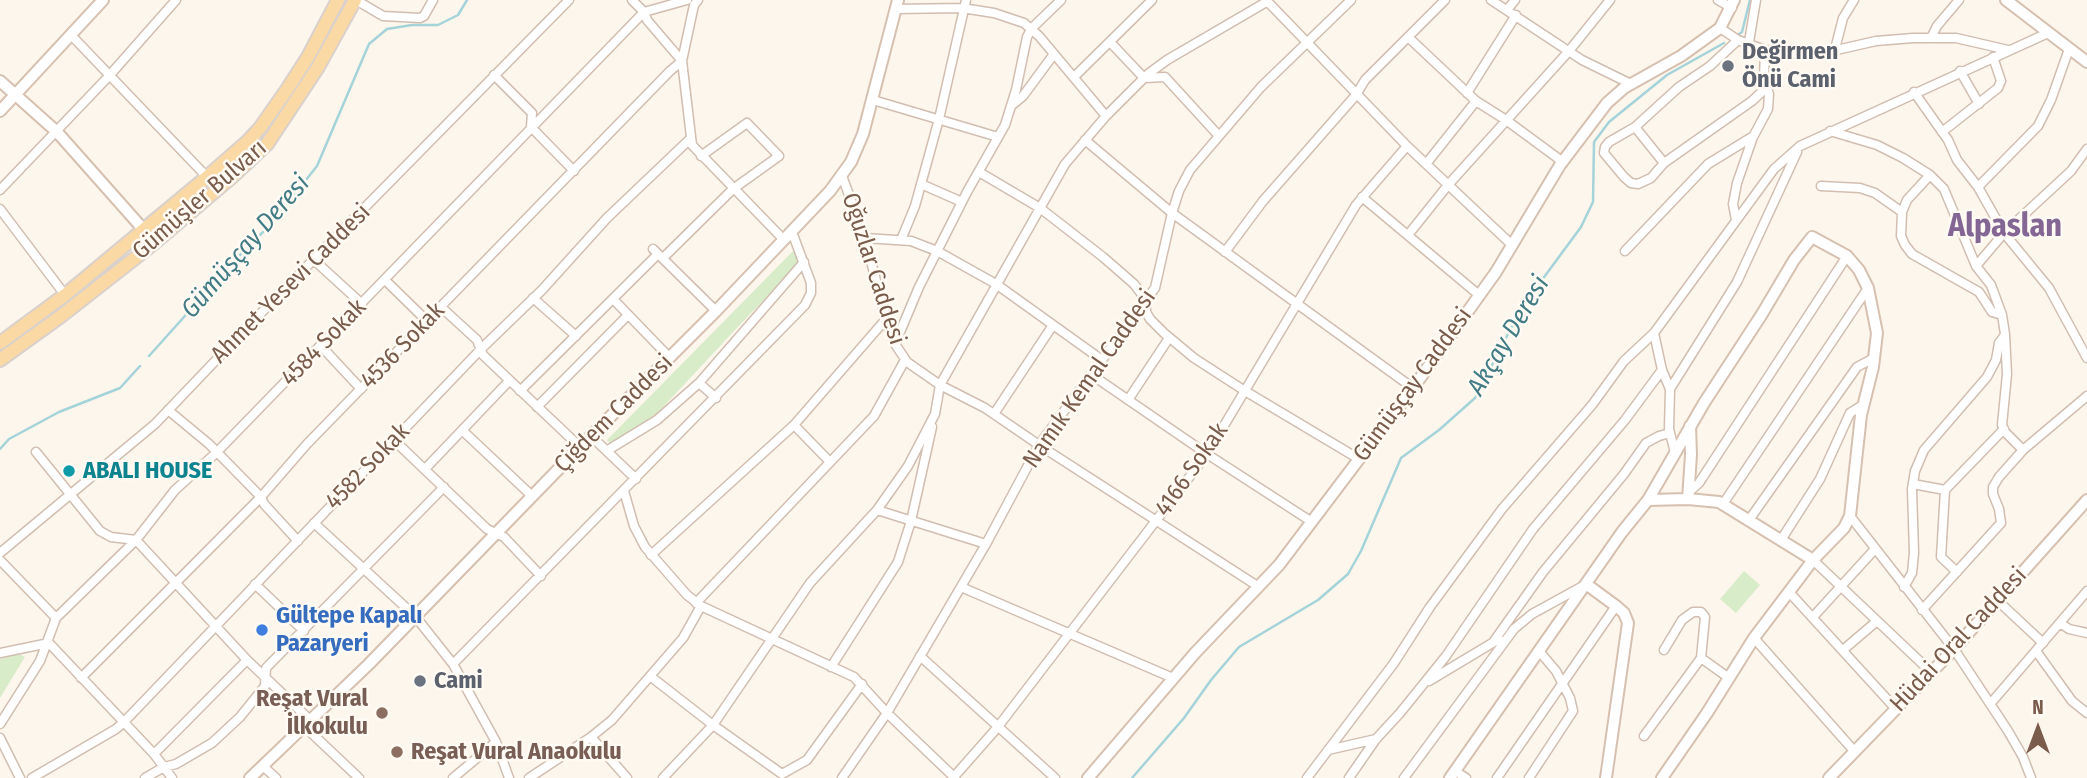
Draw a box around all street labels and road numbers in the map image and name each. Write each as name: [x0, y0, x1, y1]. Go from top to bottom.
street label: Gümüşler Bulvarı: [127, 134, 273, 266]
street label: Oğuzlar Caddesi: [835, 190, 911, 348]
street label: Ahmet Yesevi Caddesi: [205, 198, 377, 370]
street label: Namık Kemal Caddesi: [1018, 284, 1162, 474]
street label: 4584 Sokak: [275, 293, 373, 393]
street label: 4536 Sokak: [355, 297, 451, 395]
street label: Gümüşçay Caddesi: [1348, 303, 1478, 467]
street label: Çiğdem Caddesi: [549, 349, 679, 479]
street label: 4582 Sokak: [320, 418, 416, 516]
street label: 4166 Sokak: [1149, 418, 1235, 522]
street label: Hüdai Oral Caddesi: [1885, 562, 2033, 718]

